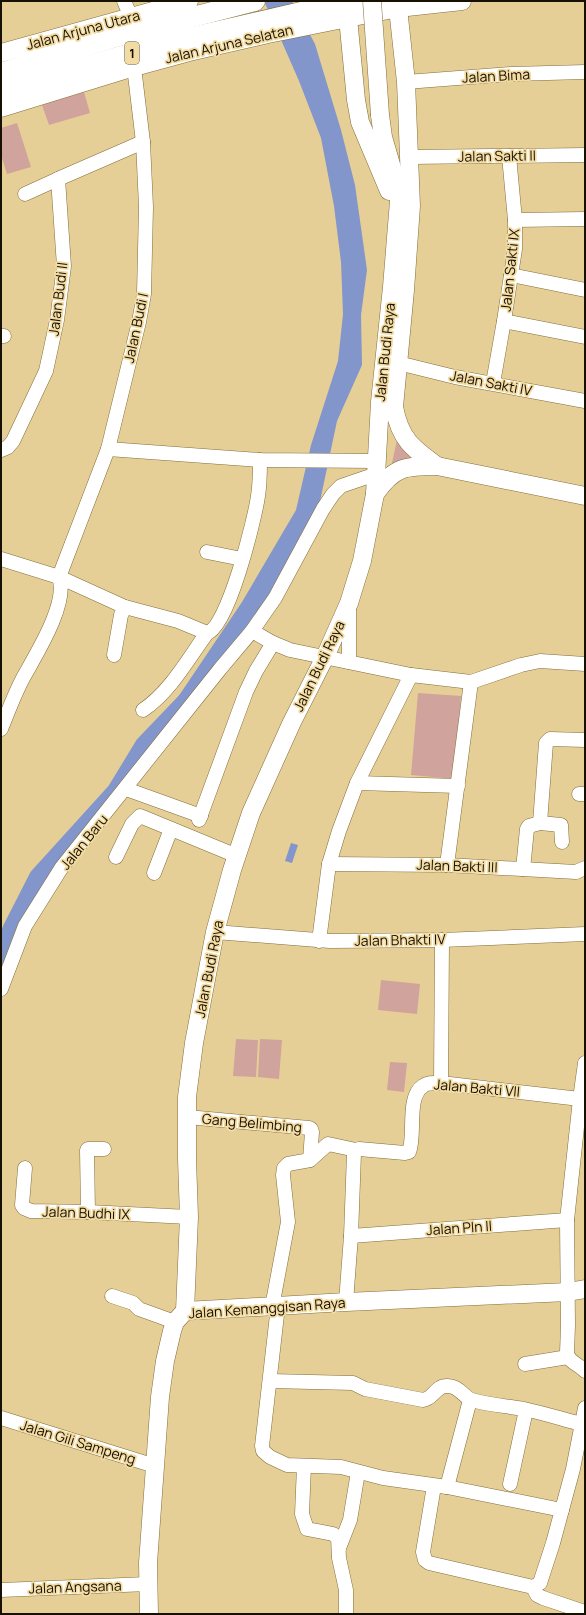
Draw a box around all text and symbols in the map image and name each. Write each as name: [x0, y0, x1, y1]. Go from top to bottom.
street label: Jalan Arjuna Utara: [24, 5, 142, 54]
street label: Jalan Arjuna Selatan: [163, 20, 295, 67]
road number: 1: [125, 42, 139, 64]
street label: Jalan Bima: [462, 64, 530, 87]
street label: Jalan Sakti II: [458, 145, 536, 166]
street label: Jalan Sakti IX: [496, 227, 523, 312]
street label: Jalan Budi II: [44, 261, 71, 337]
street label: Jalan Budi I: [119, 291, 152, 365]
street label: Jalan Budi Raya: [370, 302, 399, 402]
street label: Jalan Sakti IV: [448, 365, 534, 400]
street label: Jalan Budi Raya: [288, 617, 349, 714]
street label: Jalan Baru: [55, 810, 112, 873]
street label: Jalan Bakti III: [416, 855, 498, 876]
street label: Jalan Budi Raya: [190, 919, 227, 1019]
street label: Jalan Bhakti IV: [354, 929, 446, 950]
street label: Jalan Bakti VII: [433, 1074, 521, 1101]
street label: Gang Belimbing: [201, 1109, 303, 1136]
street label: Jalan Budhi IX: [42, 1201, 131, 1224]
street label: Jalan Pln II: [425, 1216, 492, 1239]
street label: Jalan Kemanggisan Raya: [188, 1293, 346, 1322]
street label: Jalan Gili Sampeng: [18, 1415, 138, 1468]
street label: Jalan Angsana: [28, 1575, 122, 1598]

